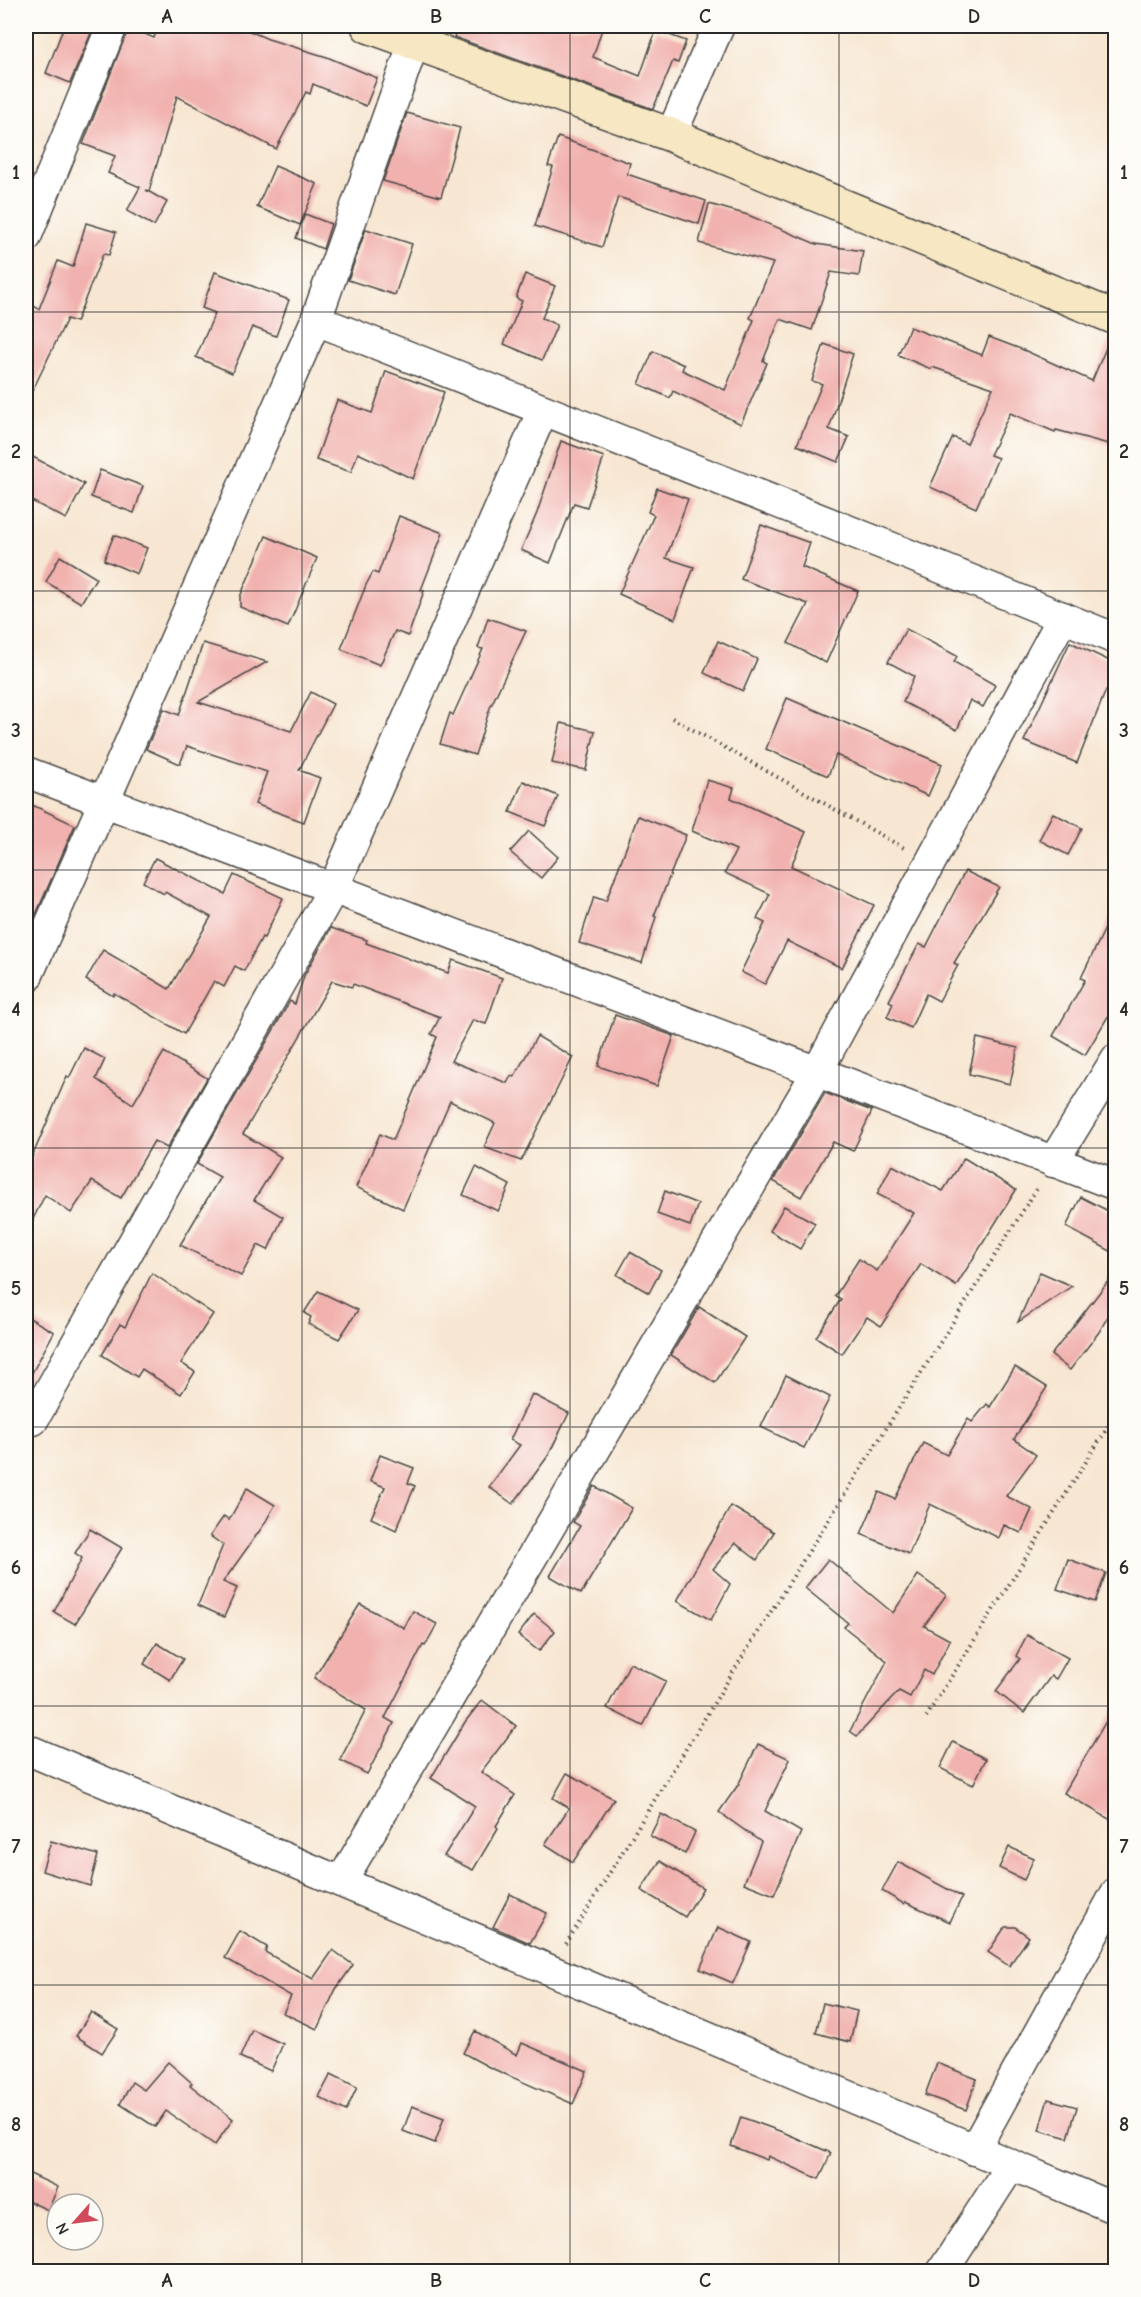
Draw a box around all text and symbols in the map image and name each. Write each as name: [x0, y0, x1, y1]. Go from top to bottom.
text: A: [161, 5, 173, 28]
text: B: [430, 5, 442, 28]
text: C: [699, 5, 711, 28]
text: D: [968, 5, 980, 28]
text: 1: [12, 161, 20, 184]
text: 1: [1120, 161, 1128, 184]
text: 2: [11, 440, 21, 463]
text: 2: [1119, 440, 1129, 463]
text: 3: [11, 719, 21, 742]
text: 3: [1119, 719, 1129, 742]
text: 4: [11, 998, 21, 1021]
text: 4: [1119, 998, 1129, 1021]
text: 5: [11, 1277, 21, 1300]
text: 5: [1119, 1277, 1129, 1300]
text: 6: [11, 1556, 21, 1579]
text: 6: [1119, 1556, 1129, 1579]
text: 7: [12, 1835, 21, 1858]
text: 7: [1120, 1835, 1129, 1858]
text: 8: [11, 2113, 21, 2136]
text: 8: [1119, 2113, 1129, 2136]
north arrow: [45, 2192, 105, 2252]
text: N: [52, 2220, 73, 2237]
text: A: [161, 2269, 173, 2292]
text: B: [430, 2269, 442, 2292]
text: C: [699, 2269, 711, 2292]
text: D: [968, 2269, 980, 2292]

